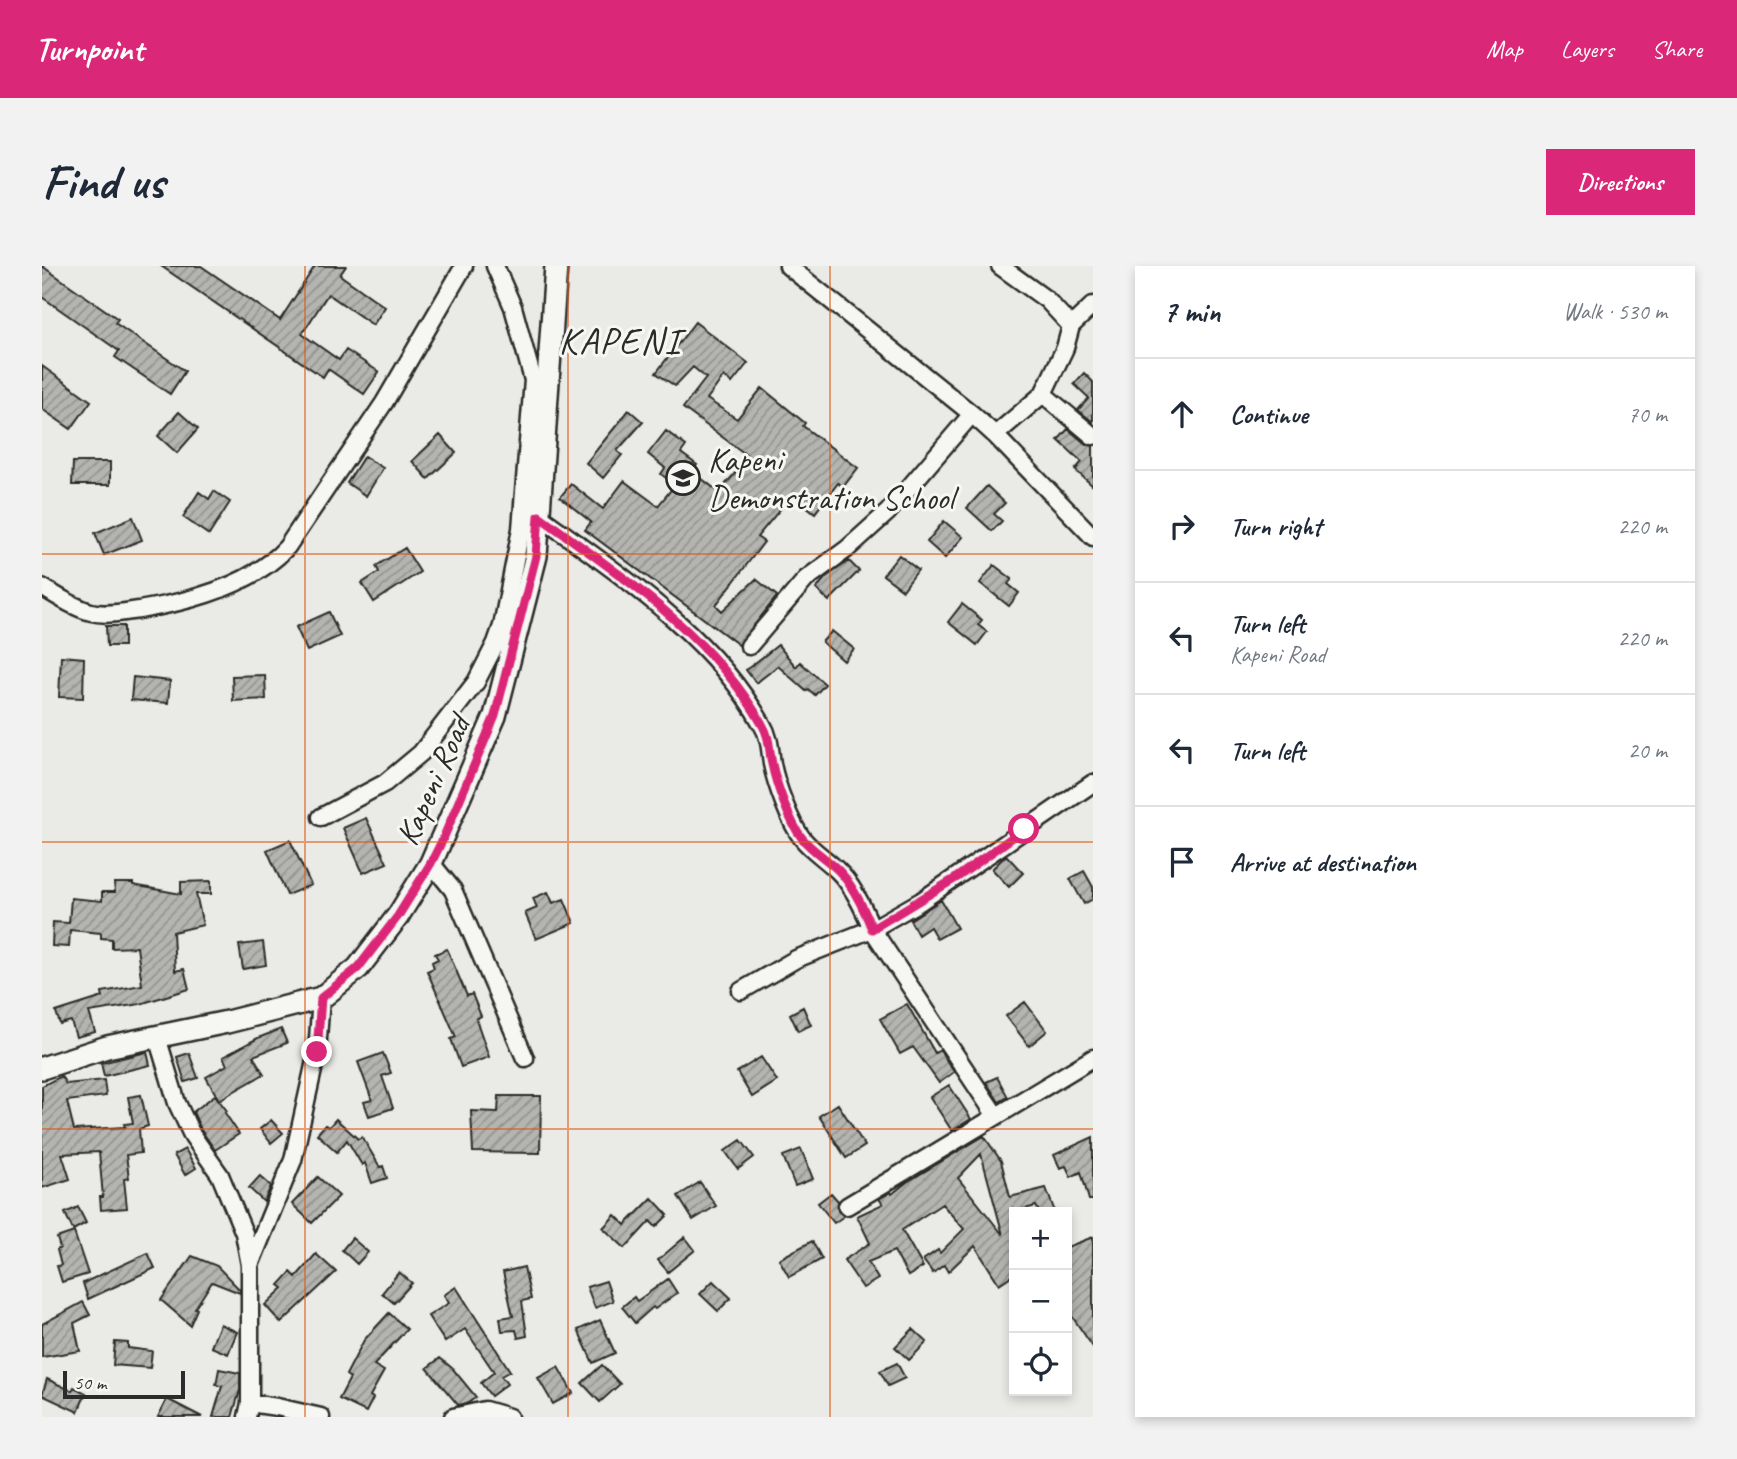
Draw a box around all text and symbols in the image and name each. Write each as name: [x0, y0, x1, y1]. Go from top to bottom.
text: Turnpoint: [35, 28, 143, 70]
text: Map: [1486, 34, 1523, 64]
text: Layers: [1561, 34, 1614, 64]
text: Share: [1652, 34, 1702, 64]
button: Directions: [1546, 149, 1695, 215]
text: Find us: [42, 151, 164, 213]
text: 7 min: [1163, 293, 1220, 331]
text: Walk · 530 m: [1563, 297, 1667, 326]
district label: KAPENI: [559, 317, 687, 364]
icon: ahead: [1163, 395, 1201, 433]
text: Continue: [1230, 398, 1308, 431]
text: 70 m: [1628, 400, 1667, 429]
place label: Kapeni Demonstration School: [708, 439, 959, 519]
school or university icon: Kapeni Demonstration School: [664, 459, 702, 497]
icon: right: [1163, 507, 1201, 545]
text: Turn right: [1230, 510, 1321, 543]
text: 220 m: [1618, 512, 1667, 541]
text: Turn left: [1230, 607, 1305, 640]
icon: left: [1163, 619, 1201, 657]
text: 220 m: [1618, 624, 1667, 653]
text: Kapeni Road: [1230, 640, 1325, 669]
street label: Kapeni Road: [386, 705, 482, 852]
icon: left: [1163, 731, 1201, 769]
text: Turn left: [1230, 734, 1305, 767]
text: 20 m: [1628, 736, 1667, 765]
route start: [1008, 813, 1039, 844]
icon: arrive: [1163, 843, 1201, 881]
text: Arrive at destination: [1230, 846, 1416, 879]
route end: [301, 1036, 332, 1067]
map controls: [1009, 1207, 1072, 1396]
button: +: [1009, 1207, 1072, 1270]
button: −: [1009, 1270, 1072, 1333]
button: locate: [1009, 1333, 1072, 1396]
scale bar: [63, 1368, 186, 1400]
text: 50 m: [74, 1371, 106, 1395]

